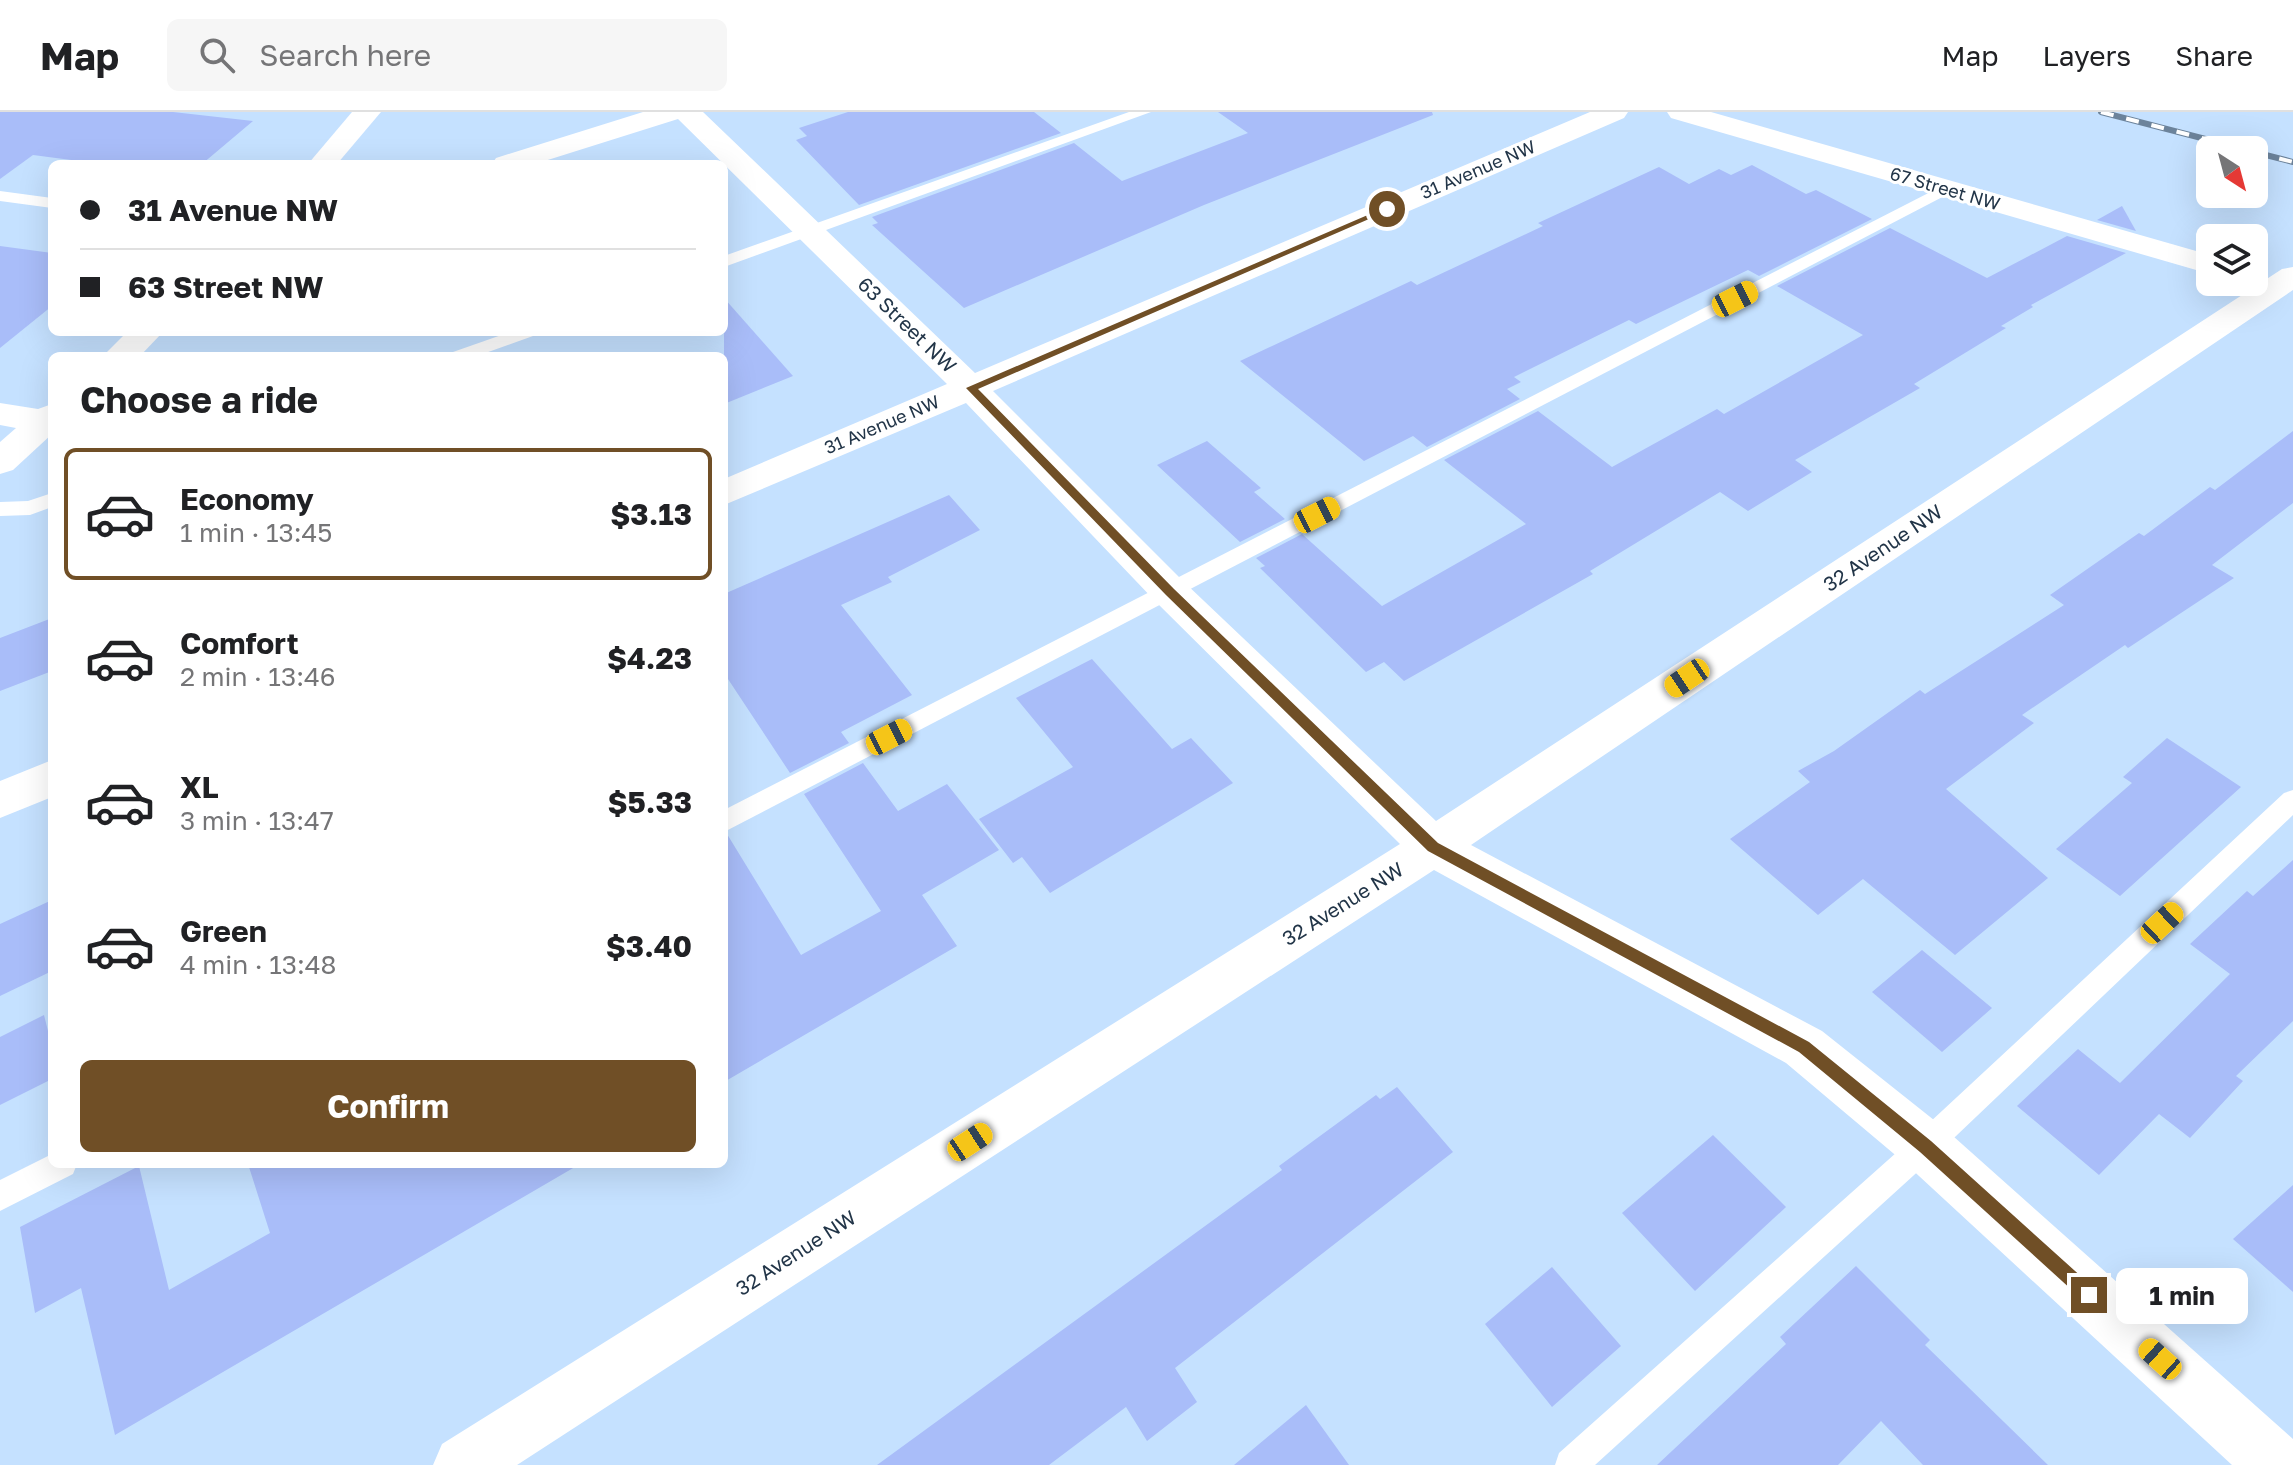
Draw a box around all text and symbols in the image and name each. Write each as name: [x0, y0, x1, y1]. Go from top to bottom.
search box: [167, 19, 727, 91]
text: Map: [40, 33, 119, 78]
icon: search: [195, 33, 239, 77]
text: Search here: [259, 37, 431, 73]
text: Map: [1941, 39, 1999, 72]
text: Layers: [2043, 39, 2131, 72]
text: Share: [2175, 39, 2253, 72]
street label: 31 Avenue NW: [1417, 135, 1538, 203]
north arrow: [2196, 136, 2268, 208]
map controls: [2196, 136, 2268, 296]
street label: 67 Street NW: [1888, 162, 2003, 214]
route start: [1369, 191, 1405, 227]
text: 31 Avenue NW: [128, 192, 338, 228]
button: layers: [2196, 224, 2268, 296]
text: 63 Street NW: [128, 269, 323, 305]
street label: 63 Street NW: [854, 271, 962, 377]
car: [1708, 277, 1762, 321]
text: Choose a ride: [80, 378, 318, 421]
street label: 31 Avenue NW: [821, 390, 942, 458]
icon: car: [84, 478, 156, 550]
text: Economy: [180, 481, 314, 517]
car: [1290, 493, 1344, 537]
text: $3.13: [610, 496, 692, 532]
street label: 32 Avenue NW: [1818, 499, 1946, 596]
text: 1 min · 13:45: [180, 517, 332, 548]
icon: car: [84, 622, 156, 694]
text: Comfort: [180, 625, 299, 661]
text: $4.23: [607, 640, 692, 676]
car: [1660, 655, 1714, 701]
text: 2 min · 13:46: [180, 661, 336, 692]
car: [862, 715, 916, 759]
icon: car: [84, 766, 156, 838]
text: XL: [180, 769, 219, 805]
text: $5.33: [607, 784, 692, 820]
text: 3 min · 13:47: [180, 805, 334, 836]
street label: 32 Avenue NW: [1277, 856, 1407, 950]
car: [2136, 898, 2188, 948]
icon: car: [84, 910, 156, 982]
text: Green: [180, 913, 267, 949]
text: $3.40: [606, 928, 692, 964]
text: 4 min · 13:48: [180, 949, 336, 980]
button: Confirm: [80, 1060, 696, 1152]
car: [943, 1119, 997, 1165]
street label: 32 Avenue NW: [731, 1204, 860, 1300]
callout: 1 min: [2117, 1267, 2249, 1323]
route end: [2071, 1277, 2107, 1313]
text: 1 min: [2149, 1280, 2215, 1311]
car: [2134, 1334, 2186, 1384]

